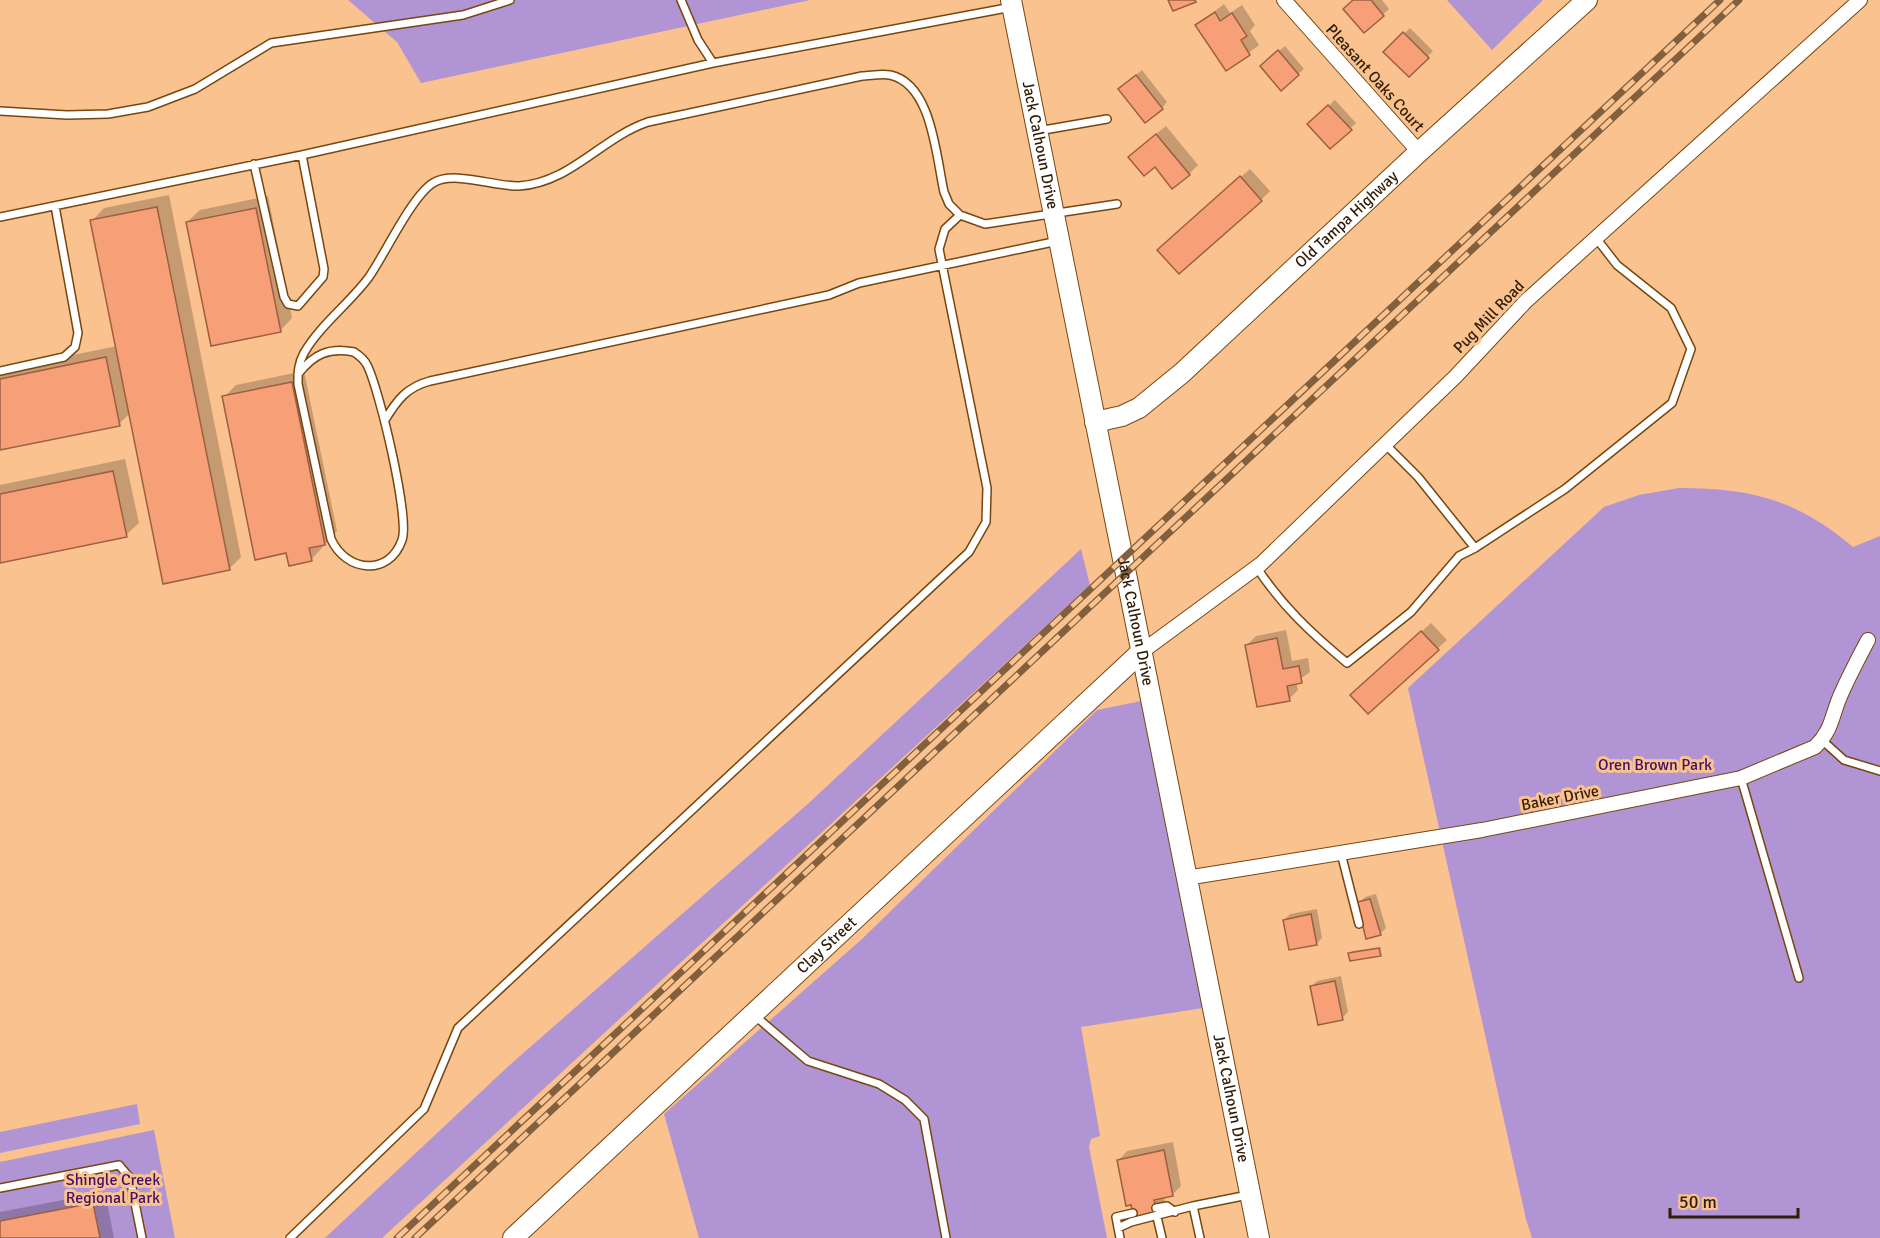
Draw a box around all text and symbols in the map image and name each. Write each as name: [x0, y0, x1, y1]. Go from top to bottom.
street label: Pleasant Oaks Court: [1321, 20, 1429, 136]
street label: Jack Calhoun Drive: [1017, 79, 1063, 211]
street label: Old Tampa Highway: [1291, 166, 1403, 272]
street label: Pug Mill Road: [1449, 276, 1529, 358]
street label: Jack Calhoun Drive: [1113, 556, 1158, 687]
park label: Oren Brown Park: [1598, 755, 1712, 775]
street label: Baker Drive: [1519, 781, 1601, 815]
street label: Clay Street: [792, 912, 861, 978]
street label: Jack Calhoun Drive: [1208, 1032, 1254, 1164]
park label: Shingle Creek Regional Park: [66, 1170, 160, 1208]
scale bar: [1670, 1181, 1798, 1219]
text: 50 m: [1679, 1191, 1717, 1213]

